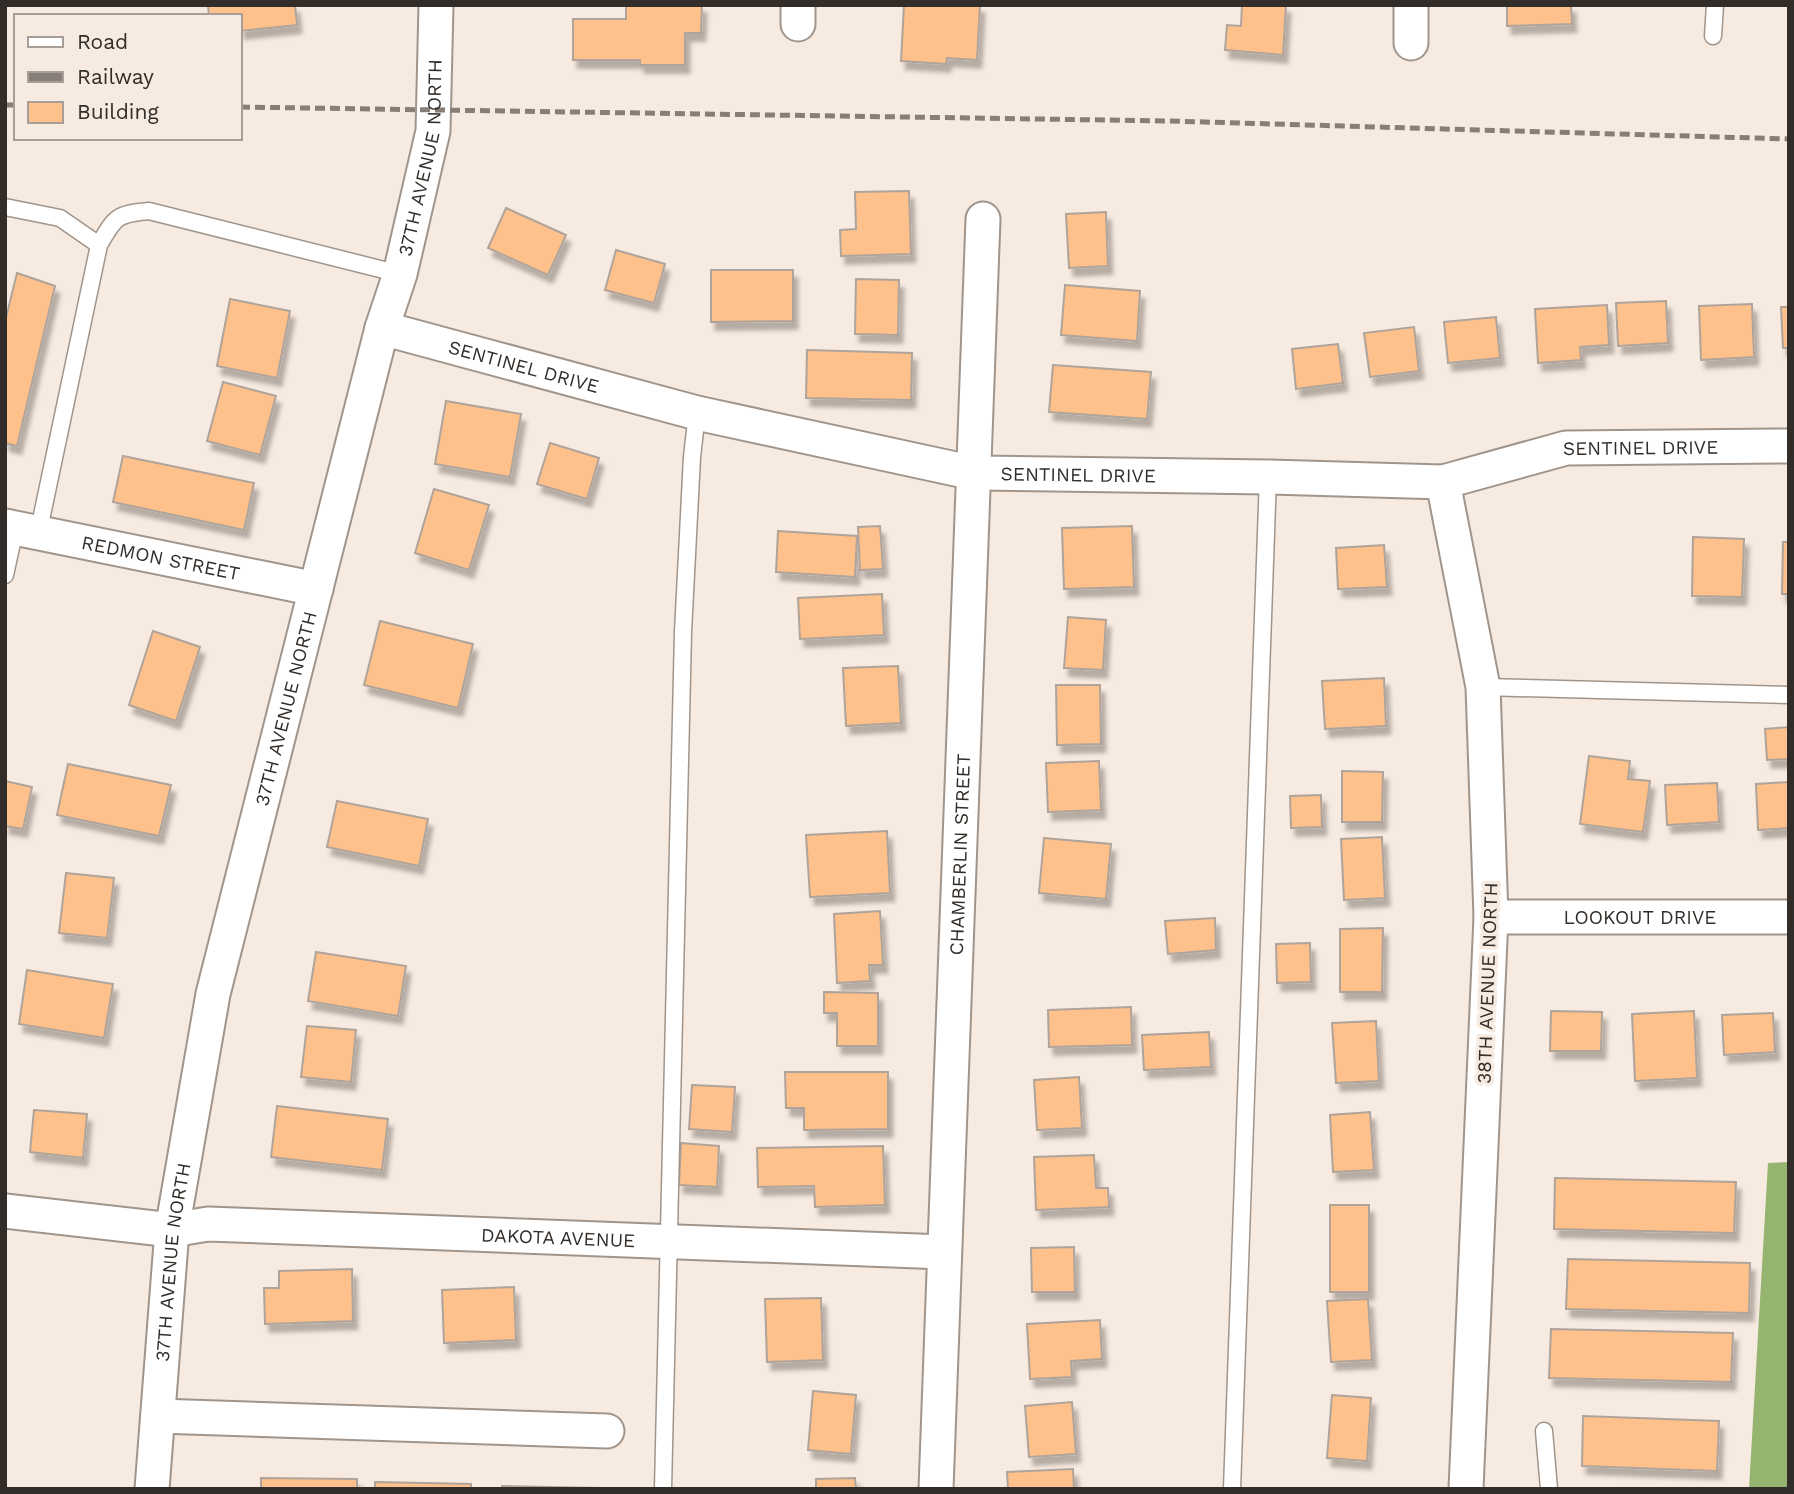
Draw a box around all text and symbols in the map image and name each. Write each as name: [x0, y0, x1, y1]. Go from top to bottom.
legend: [14, 14, 242, 140]
text: Road: [77, 29, 128, 54]
street label: 37TH AVENUE NORTH: [393, 59, 447, 258]
text: Railway: [77, 64, 154, 89]
text: Building: [77, 99, 159, 124]
street label: SENTINEL DRIVE: [446, 335, 602, 398]
street label: SENTINEL DRIVE: [1563, 436, 1718, 460]
street label: SENTINEL DRIVE: [1001, 462, 1156, 487]
street label: REDMON STREET: [80, 531, 242, 585]
street label: 37TH AVENUE NORTH: [250, 609, 322, 808]
street label: CHAMBERLIN STREET: [945, 753, 975, 956]
street label: 38TH AVENUE NORTH: [1472, 882, 1503, 1084]
street label: LOOKOUT DRIVE: [1564, 906, 1716, 929]
street label: 37TH AVENUE NORTH: [151, 1161, 195, 1362]
street label: DAKOTA AVENUE: [481, 1223, 636, 1252]

